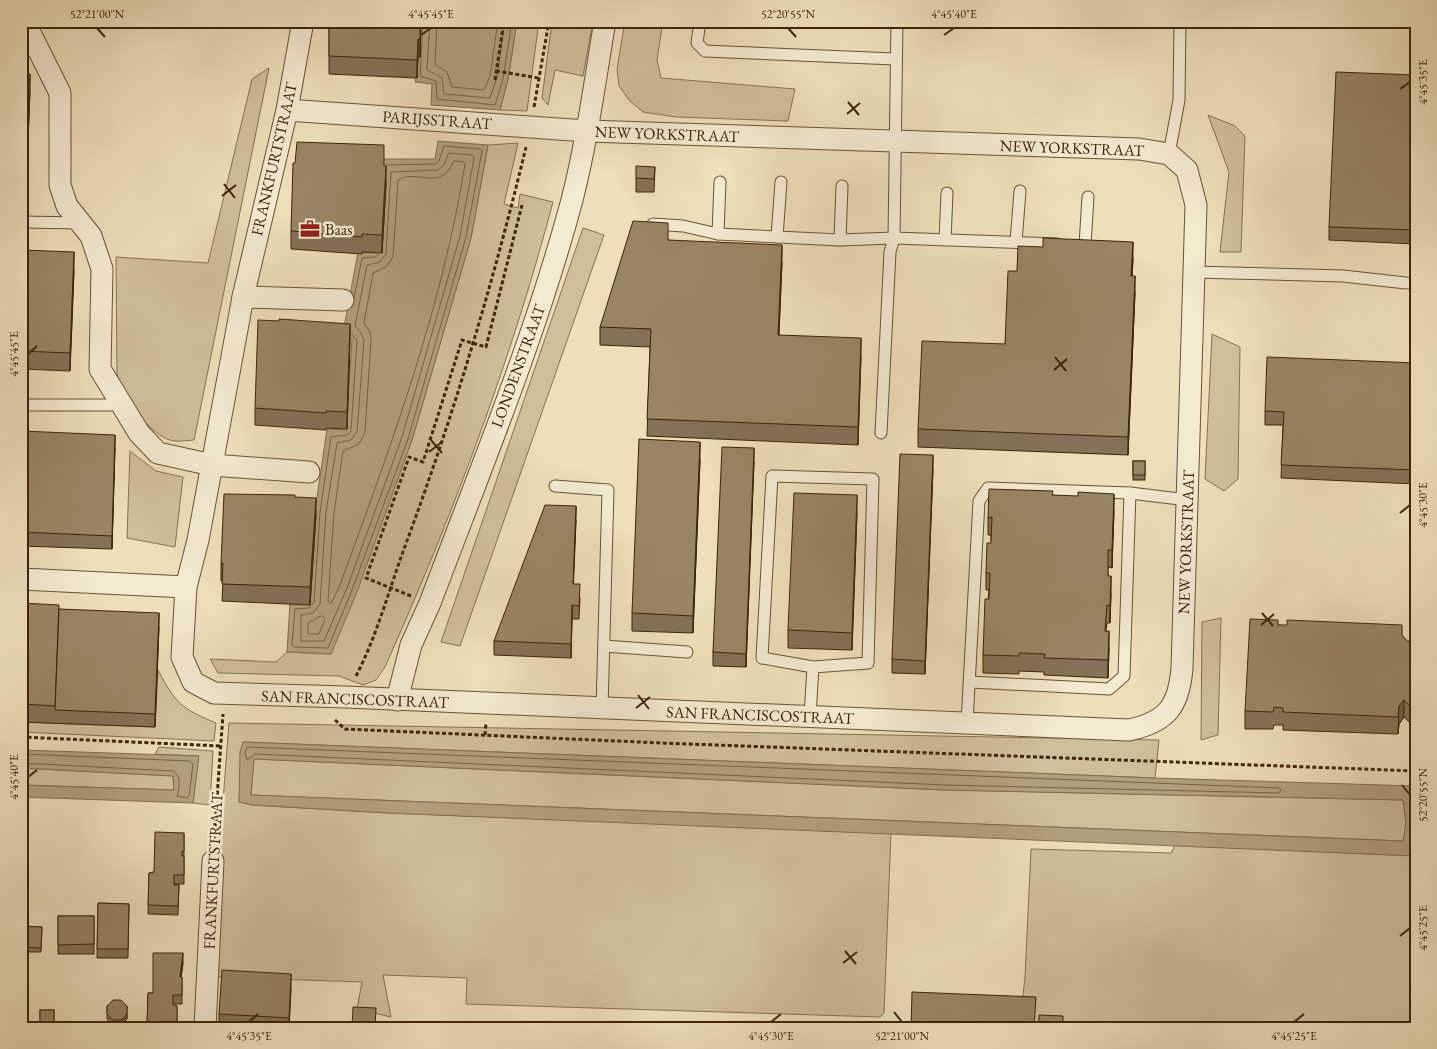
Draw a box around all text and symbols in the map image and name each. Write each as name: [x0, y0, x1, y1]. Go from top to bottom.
text: 52°21'00"N: [70, 6, 124, 22]
text: 4°45'45"E: [408, 6, 454, 22]
text: 52°20'55"N: [761, 6, 815, 22]
text: 4°45'40"E: [931, 6, 977, 22]
text: 4°45'35"E: [1415, 59, 1431, 105]
street label: FRANKFURTSTRAAT: [246, 80, 302, 238]
street label: PARIJSSTRAAT: [382, 106, 493, 134]
street label: NEW YORKSTRAAT: [594, 121, 740, 147]
street label: NEW YORKSTRAAT: [999, 135, 1145, 161]
office icon: Baas: [299, 218, 321, 240]
place label: Baas: [325, 219, 352, 240]
street label: LONDENSTRAAT: [486, 301, 550, 430]
text: 4°45'45"E: [6, 331, 22, 377]
street label: NEW YORKSTRAAT: [1173, 469, 1199, 615]
text: 4°45'30"E: [1415, 482, 1431, 528]
street label: SAN FRANCISCOSTRAAT: [261, 685, 449, 713]
street label: SAN FRANCISCOSTRAAT: [666, 701, 854, 729]
text: 4°45'40"E: [6, 754, 22, 800]
text: 52°20'55"N: [1415, 768, 1431, 822]
street label: FRANKFURTSTRAAT: [198, 792, 228, 950]
text: 4°45'25"E: [1415, 905, 1431, 951]
text: 4°45'35"E: [226, 1028, 272, 1044]
text: 4°45'30"E: [748, 1028, 794, 1044]
text: 52°21'00"N: [875, 1028, 929, 1044]
text: 4°45'25"E: [1271, 1028, 1317, 1044]

